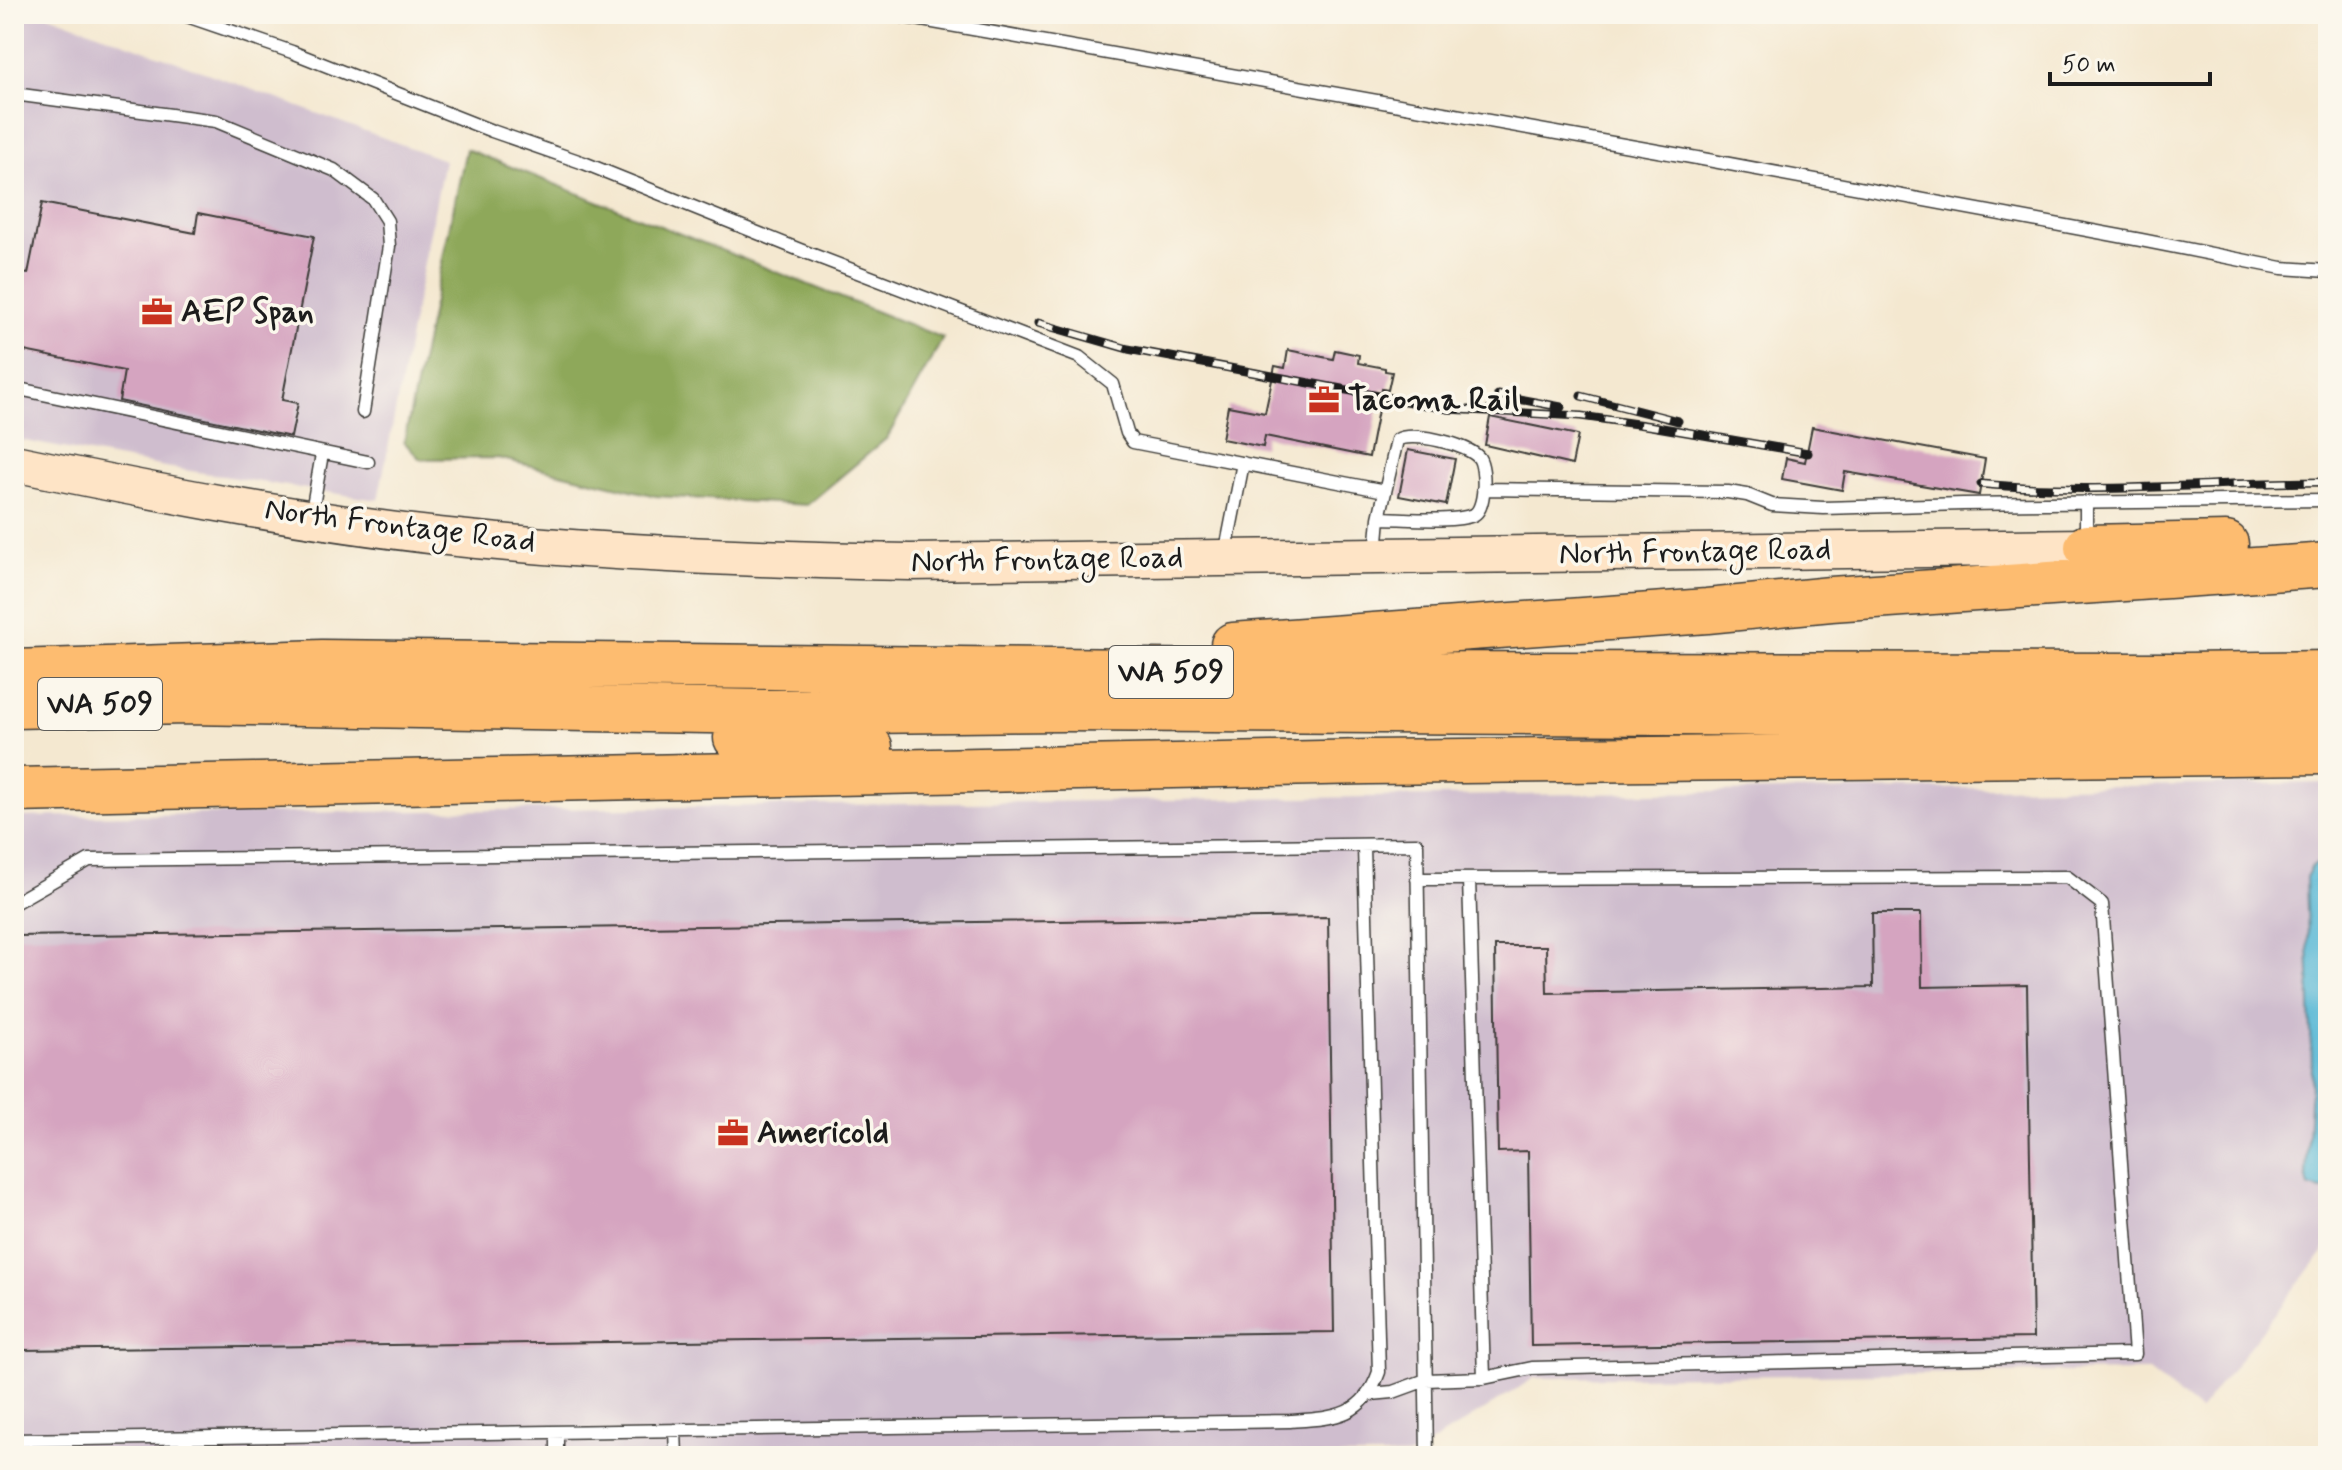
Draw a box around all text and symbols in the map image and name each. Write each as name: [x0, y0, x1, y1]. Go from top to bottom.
scale bar: [2050, 36, 2210, 86]
text: 50 m: [2062, 50, 2116, 81]
place label: AEP Span: [181, 291, 314, 333]
office icon: AEP Span: [140, 295, 174, 329]
place label: Tacoma Rail: [1348, 379, 1519, 421]
office icon: Tacoma Rail: [1307, 383, 1341, 417]
street label: North Frontage Road: [262, 489, 538, 565]
street label: North Frontage Road: [1558, 529, 1832, 577]
street label: North Frontage Road: [910, 537, 1184, 585]
road number: WA 509: [1109, 646, 1233, 698]
road number: WA 509: [38, 678, 162, 730]
place label: Americold: [757, 1112, 889, 1154]
office icon: Americold: [716, 1116, 750, 1150]

